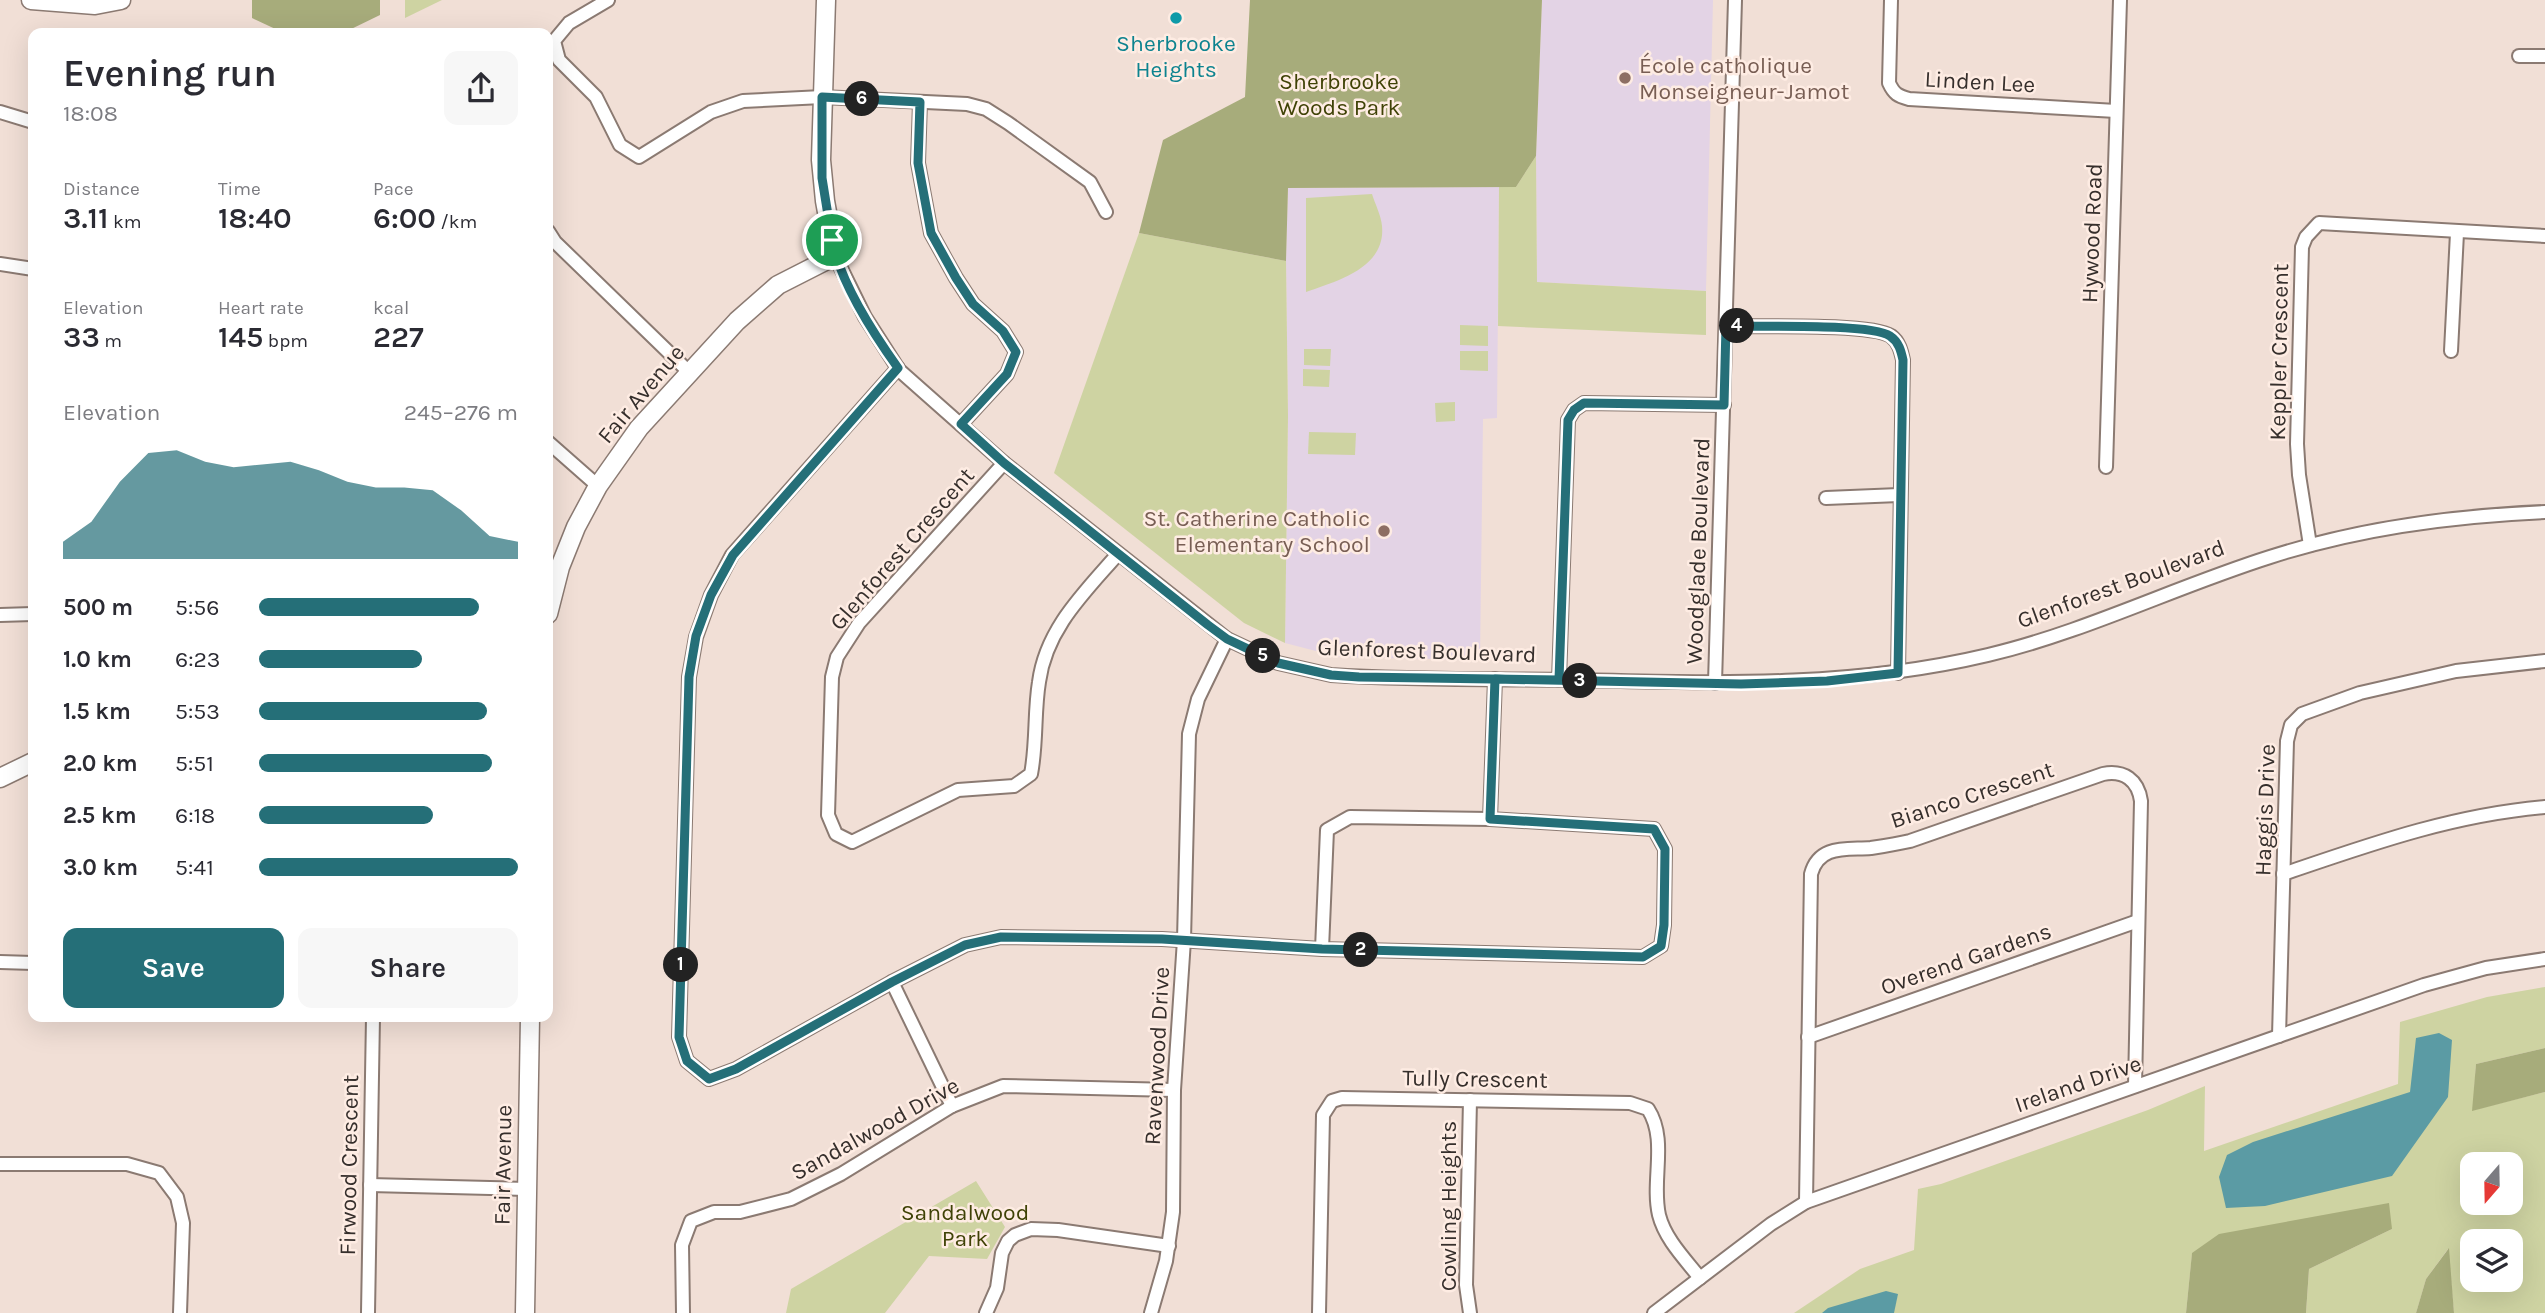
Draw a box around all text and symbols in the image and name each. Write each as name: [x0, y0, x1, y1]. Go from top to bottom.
marker: Sherbrooke Heights: [1168, 10, 1184, 26]
place label: Sherbrooke Heights: [1116, 30, 1236, 83]
text: Evening run: [63, 51, 277, 96]
button: share: [444, 51, 518, 125]
place label: École catholique Monseigneur-Jamot: [1639, 52, 1850, 105]
street label: Linden Lee: [1924, 66, 2036, 98]
park label: Sherbrooke Woods Park: [1278, 68, 1400, 121]
marker: École catholique Monseigneur-Jamot: [1617, 70, 1633, 86]
pin: 6: [844, 82, 880, 116]
text: 6: [856, 87, 867, 109]
text: 18:08: [63, 100, 118, 127]
street label: Hywood Road: [2076, 163, 2108, 303]
text: Distance: [63, 178, 140, 200]
text: Time: [218, 178, 261, 200]
text: Pace: [373, 178, 414, 200]
text: 3.11: [63, 200, 109, 236]
text: 18:40: [218, 200, 292, 236]
text: 6:00: [373, 200, 436, 236]
pin: [802, 210, 862, 270]
text: km: [109, 211, 142, 233]
text: /km: [436, 211, 477, 233]
icon: arrive: [813, 221, 851, 259]
street label: Keppler Crescent: [2264, 263, 2294, 441]
text: Elevation: [63, 297, 143, 319]
text: Heart rate: [218, 297, 304, 319]
text: kcal: [373, 297, 409, 319]
pin: 4: [1720, 308, 1754, 344]
text: 4: [1731, 314, 1742, 336]
text: 33: [63, 319, 100, 355]
text: 145: [218, 319, 263, 355]
text: 227: [373, 319, 424, 355]
text: m: [100, 330, 122, 352]
text: bpm: [263, 330, 308, 352]
street label: Fair Avenue: [592, 339, 690, 449]
text: Elevation: [63, 399, 160, 426]
text: 245–276 m: [404, 399, 518, 426]
street label: Woodglade Boulevard: [1681, 437, 1715, 665]
street label: Glenforest Crescent: [824, 462, 980, 636]
place label: St. Catherine Catholic Elementary School: [1143, 505, 1370, 558]
marker: St. Catherine Catholic Elementary School: [1376, 523, 1392, 539]
street label: Glenforest Boulevard: [2014, 534, 2228, 634]
text: 500 m: [63, 594, 133, 621]
text: 5:56: [175, 594, 219, 621]
street label: Glenforest Boulevard: [1317, 634, 1537, 668]
pin: 5: [1246, 638, 1280, 674]
text: 5: [1257, 644, 1268, 666]
text: 1.0 km: [63, 646, 132, 673]
text: 6:23: [175, 646, 220, 673]
pin: 3: [1562, 664, 1598, 698]
text: 3: [1574, 669, 1585, 691]
text: 1.5 km: [63, 698, 131, 725]
text: 5:53: [175, 698, 220, 725]
street label: Haggis Drive: [2249, 744, 2281, 876]
text: 2.0 km: [63, 750, 138, 777]
text: 5:51: [175, 750, 214, 777]
street label: Bianco Crescent: [1887, 756, 2057, 834]
text: 2.5 km: [63, 802, 137, 829]
text: 6:18: [175, 802, 215, 829]
text: 3.0 km: [63, 854, 138, 881]
text: 5:41: [175, 854, 214, 881]
street label: Overend Gardens: [1877, 917, 2055, 1001]
button: Save: [63, 928, 284, 1008]
button: Share: [298, 928, 518, 1008]
pin: 2: [1344, 932, 1378, 968]
text: 2: [1355, 938, 1366, 960]
pin: 1: [664, 948, 698, 982]
text: 1: [677, 953, 684, 975]
street label: Ravenwood Drive: [1139, 966, 1175, 1146]
street label: Ireland Drive: [2011, 1050, 2145, 1118]
street label: Tully Crescent: [1402, 1064, 1548, 1094]
street label: Sandalwood Drive: [786, 1072, 964, 1186]
street label: Firwood Crescent: [334, 1074, 364, 1256]
street label: Fair Avenue: [488, 1105, 518, 1225]
street label: Cowling Heights: [1435, 1121, 1462, 1291]
north arrow: [2460, 1152, 2524, 1214]
map controls: [2460, 1152, 2523, 1292]
park label: Sandalwood Park: [901, 1199, 1029, 1252]
button: layers: [2460, 1229, 2523, 1292]

